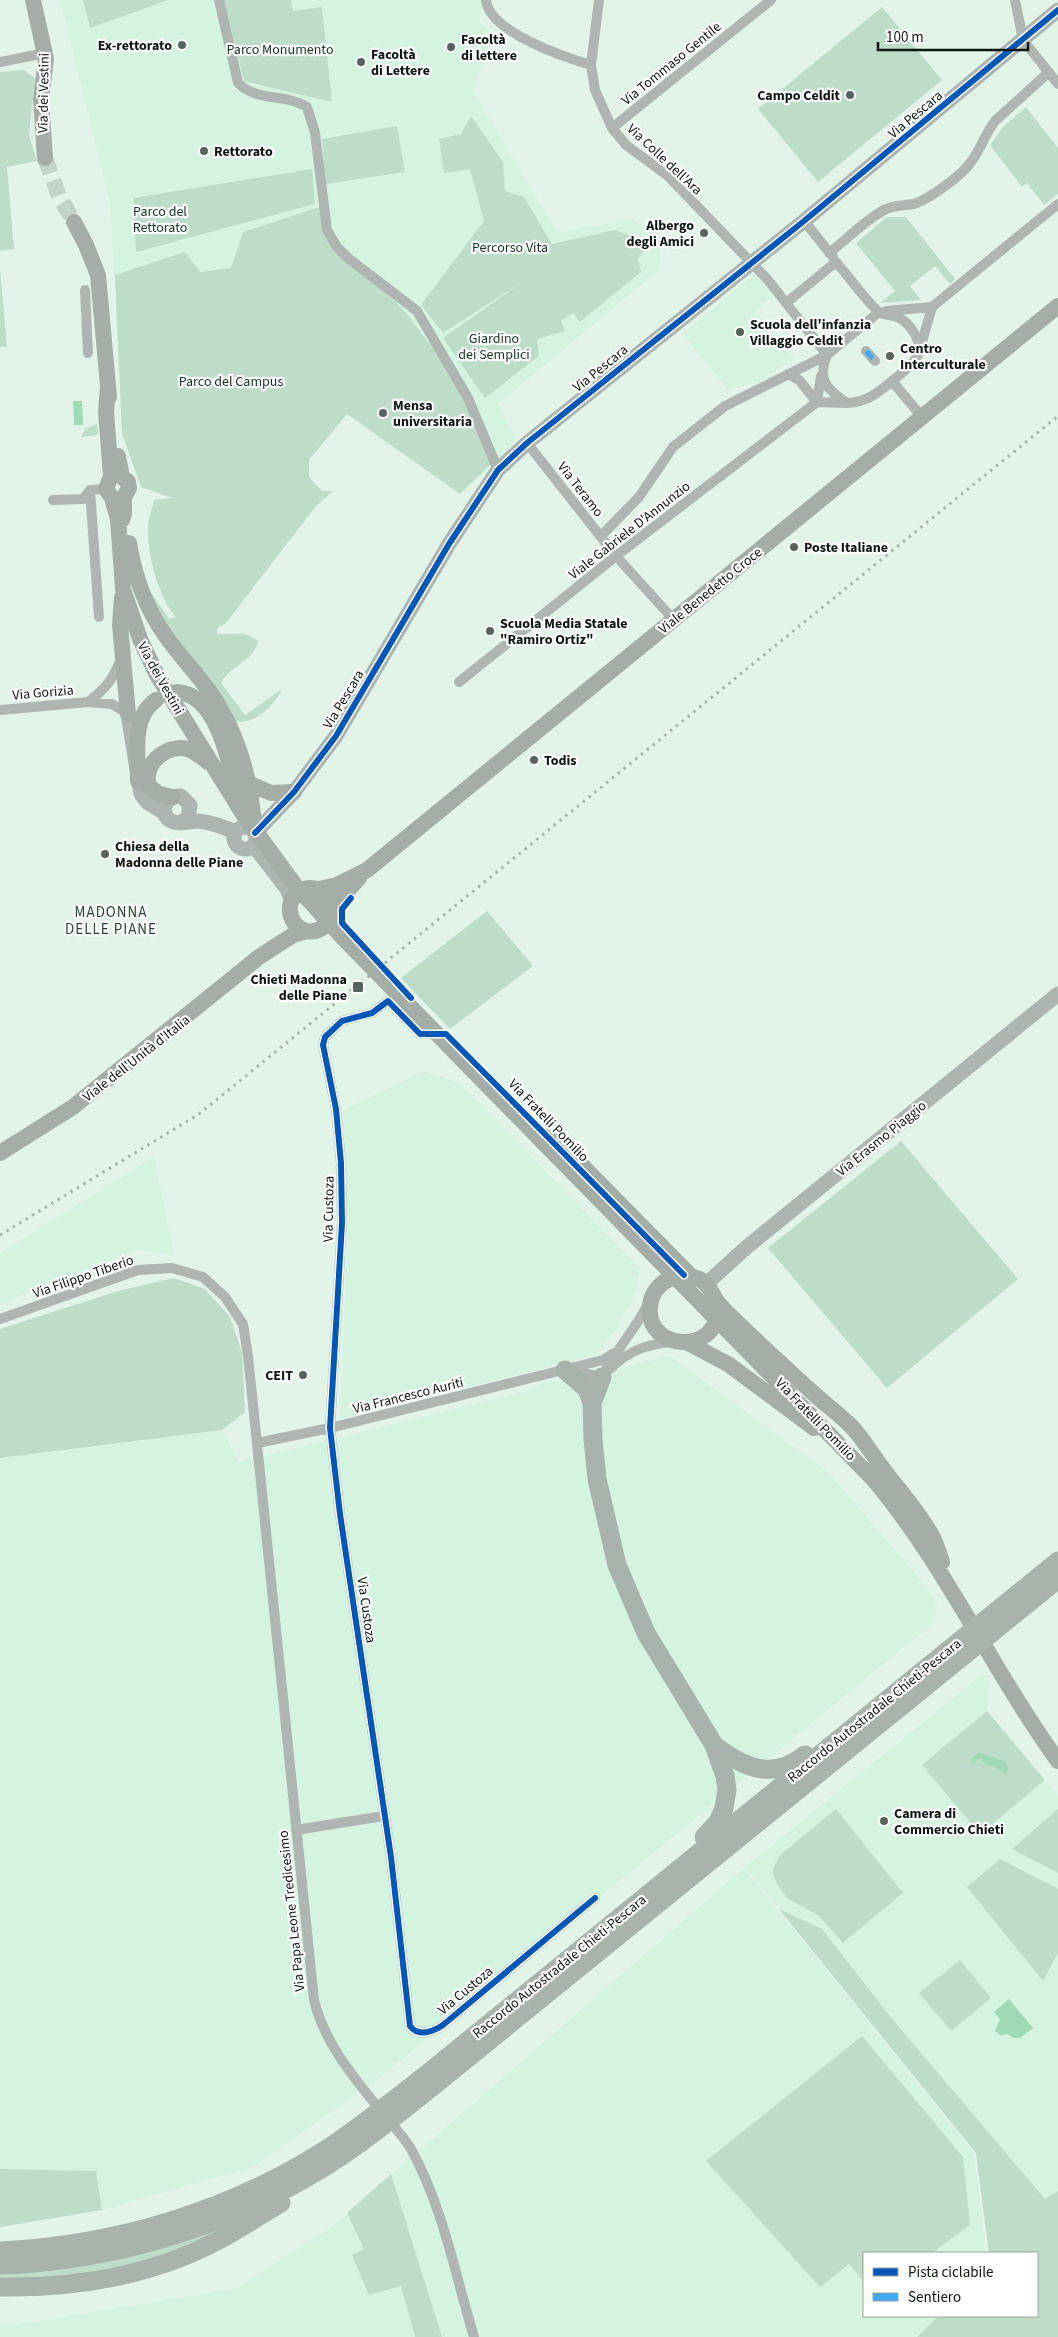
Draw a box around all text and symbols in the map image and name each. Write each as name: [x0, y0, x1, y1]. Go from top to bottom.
street label: Via Tommaso Gentile: [617, 17, 726, 110]
scale bar: [878, 20, 1028, 52]
text: 100 m: [886, 27, 924, 48]
place label: Facoltà di lettere: [461, 30, 517, 66]
place label: Ex-rettorato: [98, 36, 172, 56]
marker: Ex-rettorato: [176, 39, 188, 51]
park label: Parco Monumento: [227, 40, 333, 60]
marker: Facoltà di lettere: [445, 41, 457, 53]
place label: Facoltà di Lettere: [371, 45, 430, 81]
street label: Via dei Vestini: [33, 53, 55, 133]
marker: Facoltà di Lettere: [355, 56, 367, 68]
place label: Campo Celdit: [757, 86, 841, 106]
street label: Via Pescara: [884, 86, 947, 144]
marker: Campo Celdit: [844, 89, 856, 101]
street label: Via Colle dell'Ara: [622, 119, 707, 200]
place label: Rettorato: [214, 142, 273, 162]
marker: Rettorato: [198, 145, 210, 157]
park label: Parco del Rettorato: [133, 202, 187, 238]
place label: Albergo degli Amici: [626, 216, 694, 252]
marker: Albergo degli Amici: [698, 227, 710, 239]
park label: Percorso Vita: [472, 238, 548, 258]
place label: Scuola dell'infanzia Villaggio Celdit: [749, 315, 871, 351]
marker: Scuola dell'infanzia Villaggio Celdit: [734, 326, 746, 338]
park label: Giardino dei Semplici: [458, 329, 530, 365]
place label: Centro Interculturale: [900, 339, 986, 375]
street label: Via Pescara: [569, 340, 632, 397]
marker: Centro Interculturale: [884, 350, 896, 362]
park label: Parco del Campus: [179, 372, 283, 392]
place label: Mensa universitaria: [393, 396, 472, 432]
marker: Mensa universitaria: [377, 407, 389, 419]
street label: Via Teramo: [552, 458, 608, 521]
street label: Viale Gabriele D'Annunzio: [565, 477, 695, 585]
place label: Poste Italiane: [804, 538, 888, 558]
marker: Poste Italiane: [788, 541, 800, 553]
street label: Viale Benedetto Croce: [655, 543, 767, 639]
place label: Scuola Media Statale "Ramiro Ortiz": [500, 614, 628, 650]
marker: Scuola Media Statale "Ramiro Ortiz": [484, 625, 496, 637]
street label: Via dei Vestini: [132, 639, 188, 718]
street label: Via Pescara: [318, 666, 369, 733]
street label: Via Gorizia: [12, 680, 75, 706]
place label: Todis: [544, 751, 577, 771]
marker: Todis: [528, 754, 540, 766]
place label: Chiesa della Madonna delle Piane: [115, 837, 243, 873]
marker: Chiesa della Madonna delle Piane: [99, 848, 111, 860]
district label: MADONNA DELLE PIANE: [65, 902, 157, 940]
place label: Chieti Madonna delle Piane: [251, 970, 347, 1006]
marker: Chieti Madonna delle Piane: [351, 980, 365, 994]
street label: Viale dell'Unità d'Italia: [79, 1010, 195, 1107]
street label: Via Fratelli Pomilio: [503, 1075, 593, 1167]
street label: Via Erasmo Piaggio: [832, 1096, 931, 1181]
street label: Via Custoza: [318, 1176, 340, 1242]
street label: Via Filippo Tiberio: [30, 1250, 136, 1304]
place label: CEIT: [265, 1366, 293, 1386]
marker: CEIT: [297, 1369, 309, 1381]
street label: Via Francesco Auriti: [351, 1373, 466, 1419]
street label: Via Fratelli Pomilio: [770, 1374, 860, 1466]
street label: Via Custoza: [351, 1576, 381, 1644]
street label: Raccordo Autostradale Chieti-Pescara: [783, 1634, 966, 1787]
place label: Camera di Commercio Chieti: [894, 1804, 1004, 1840]
marker: Camera di Commercio Chieti: [878, 1815, 890, 1827]
street label: Via Papa Leone Tredicesimo: [274, 1829, 310, 1993]
street label: Raccordo Autostradale Chieti-Pescara: [468, 1890, 651, 2043]
street label: Via Custoza: [434, 1962, 497, 2020]
legend: [863, 2252, 1038, 2317]
text: Pista ciclabile: [908, 2262, 993, 2283]
text: Sentiero: [908, 2287, 961, 2308]

